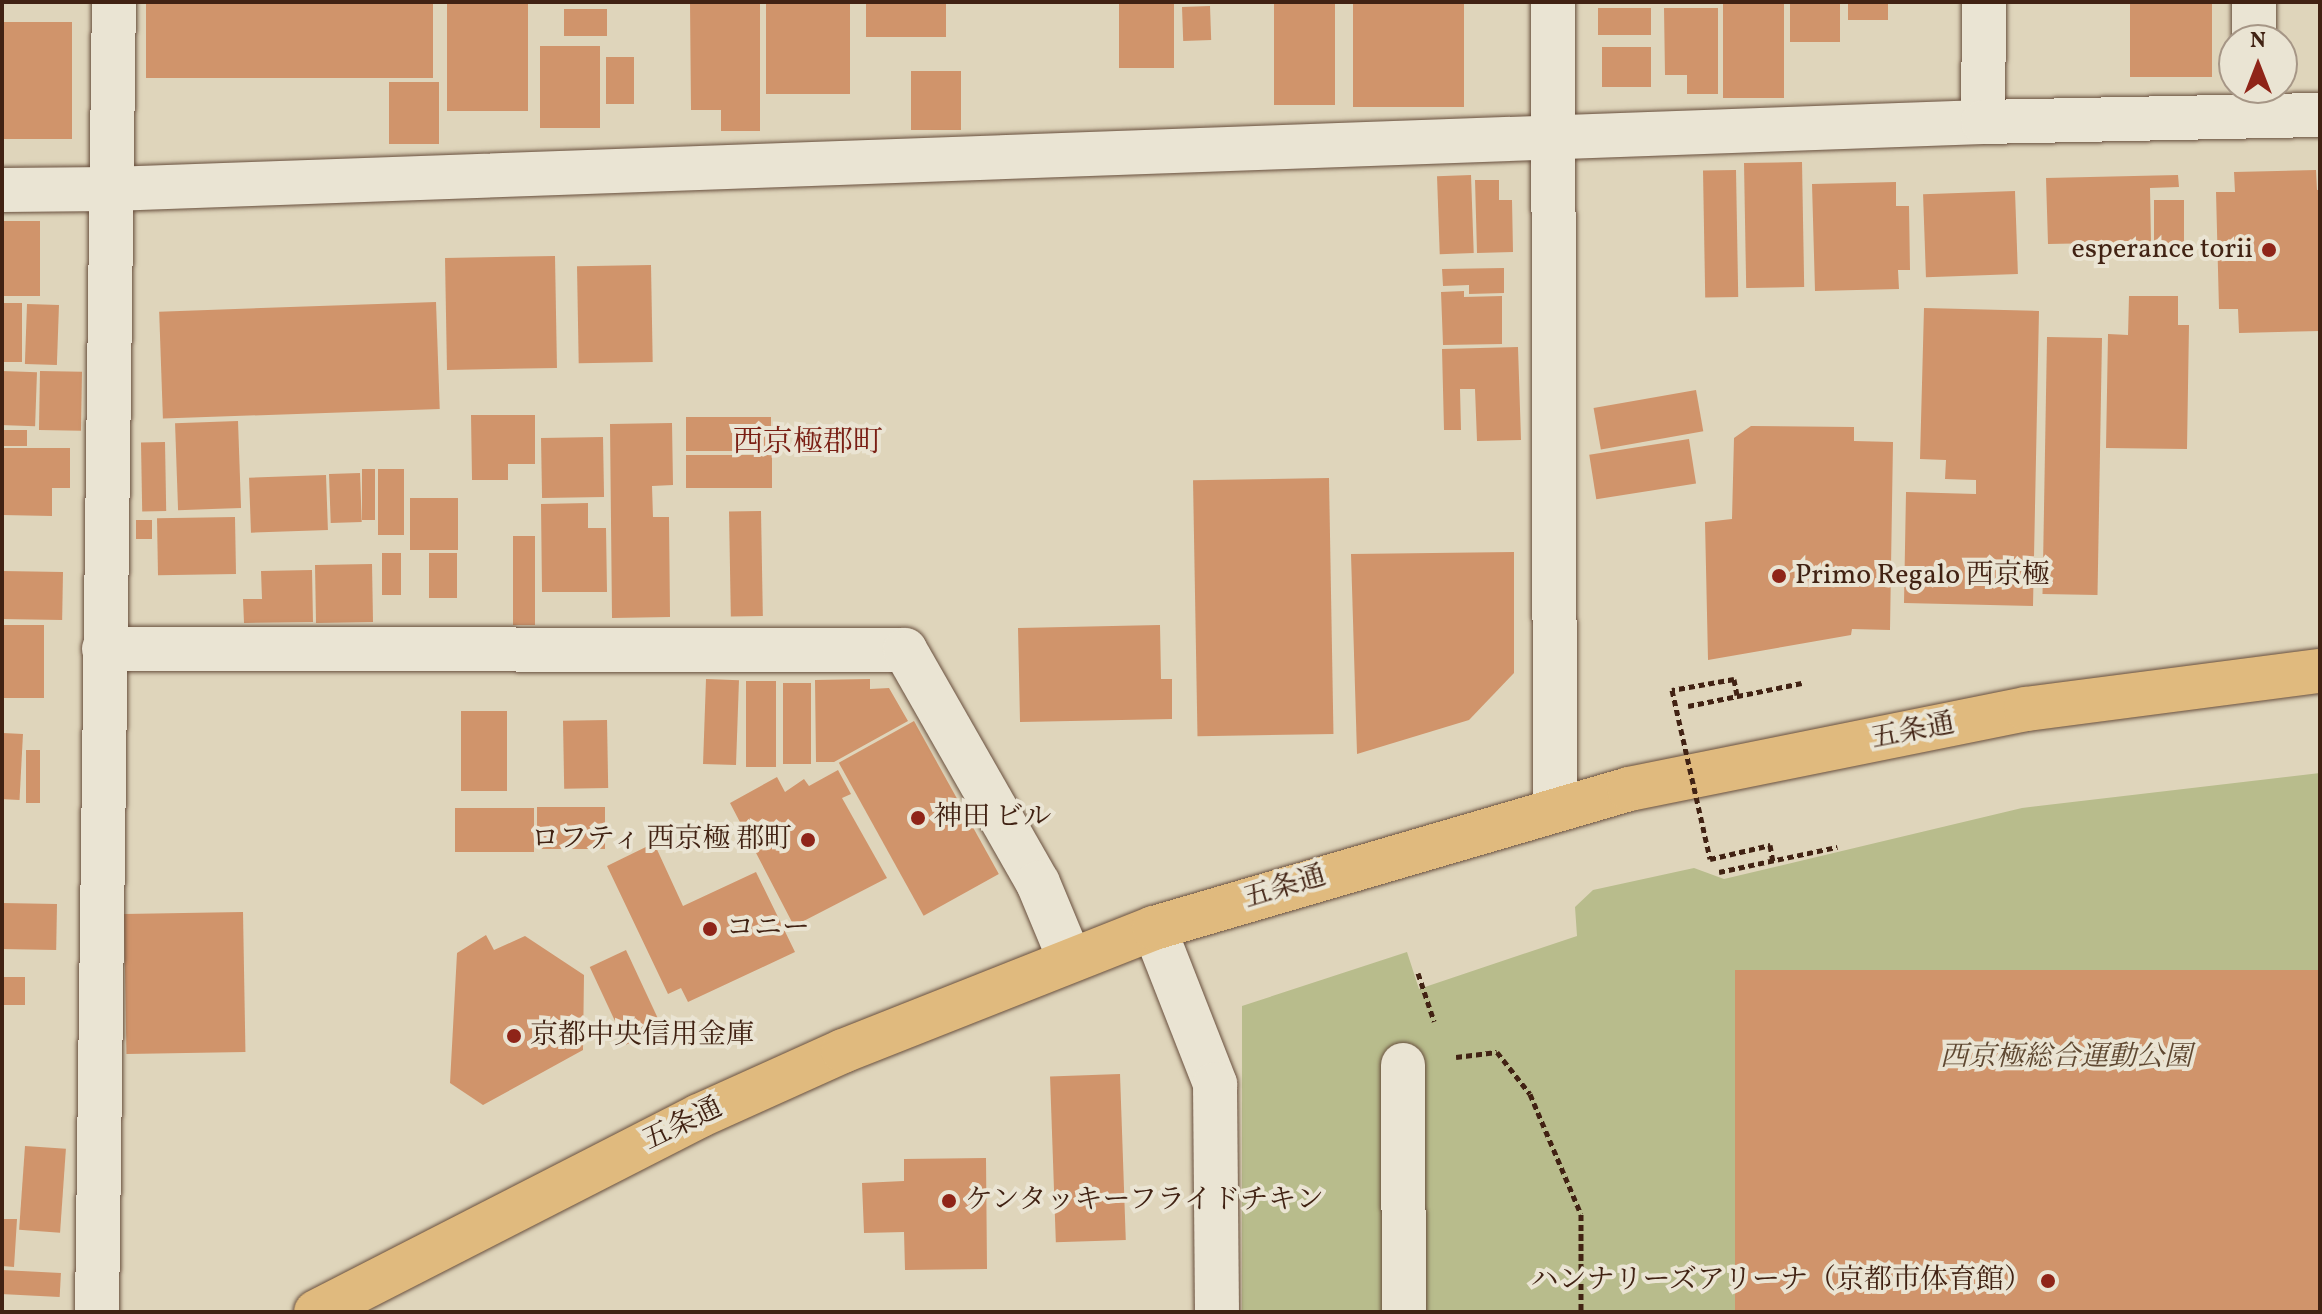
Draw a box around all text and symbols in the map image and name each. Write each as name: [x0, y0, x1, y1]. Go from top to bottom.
north arrow: [2218, 24, 2298, 104]
text: N: [2250, 26, 2266, 57]
place label: esperance torii: [2072, 233, 2253, 267]
marker: esperance torii: [2260, 241, 2278, 259]
district label: 西京極郡町: [733, 425, 883, 461]
place label: Primo Regalo 西京極: [1795, 559, 2050, 593]
marker: Primo Regalo 西京極: [1770, 567, 1788, 585]
street label: 五条通: [1869, 707, 1957, 757]
place label: 神田 ビル: [934, 801, 1052, 835]
marker: 神田 ビル: [909, 809, 927, 827]
place label: ロフティ 西京極 郡町: [529, 823, 792, 857]
marker: ロフティ 西京極 郡町: [799, 831, 817, 849]
street label: 五条通: [1240, 860, 1330, 916]
place label: コニー: [726, 912, 810, 946]
marker: コニー: [701, 920, 719, 938]
place label: 京都中央信用金庫: [530, 1019, 754, 1053]
marker: 京都中央信用金庫: [505, 1027, 523, 1045]
park label: 西京極総合運動公園: [1940, 1041, 2192, 1075]
street label: 五条通: [638, 1091, 728, 1159]
place label: ケンタッキーフライドチキン: [965, 1184, 1329, 1218]
marker: ケンタッキーフライドチキン: [940, 1192, 958, 1210]
place label: ハンナリーズアリーナ（京都市体育館）: [1528, 1264, 2032, 1298]
marker: ハンナリーズアリーナ（京都市体育館）: [2039, 1272, 2057, 1290]

